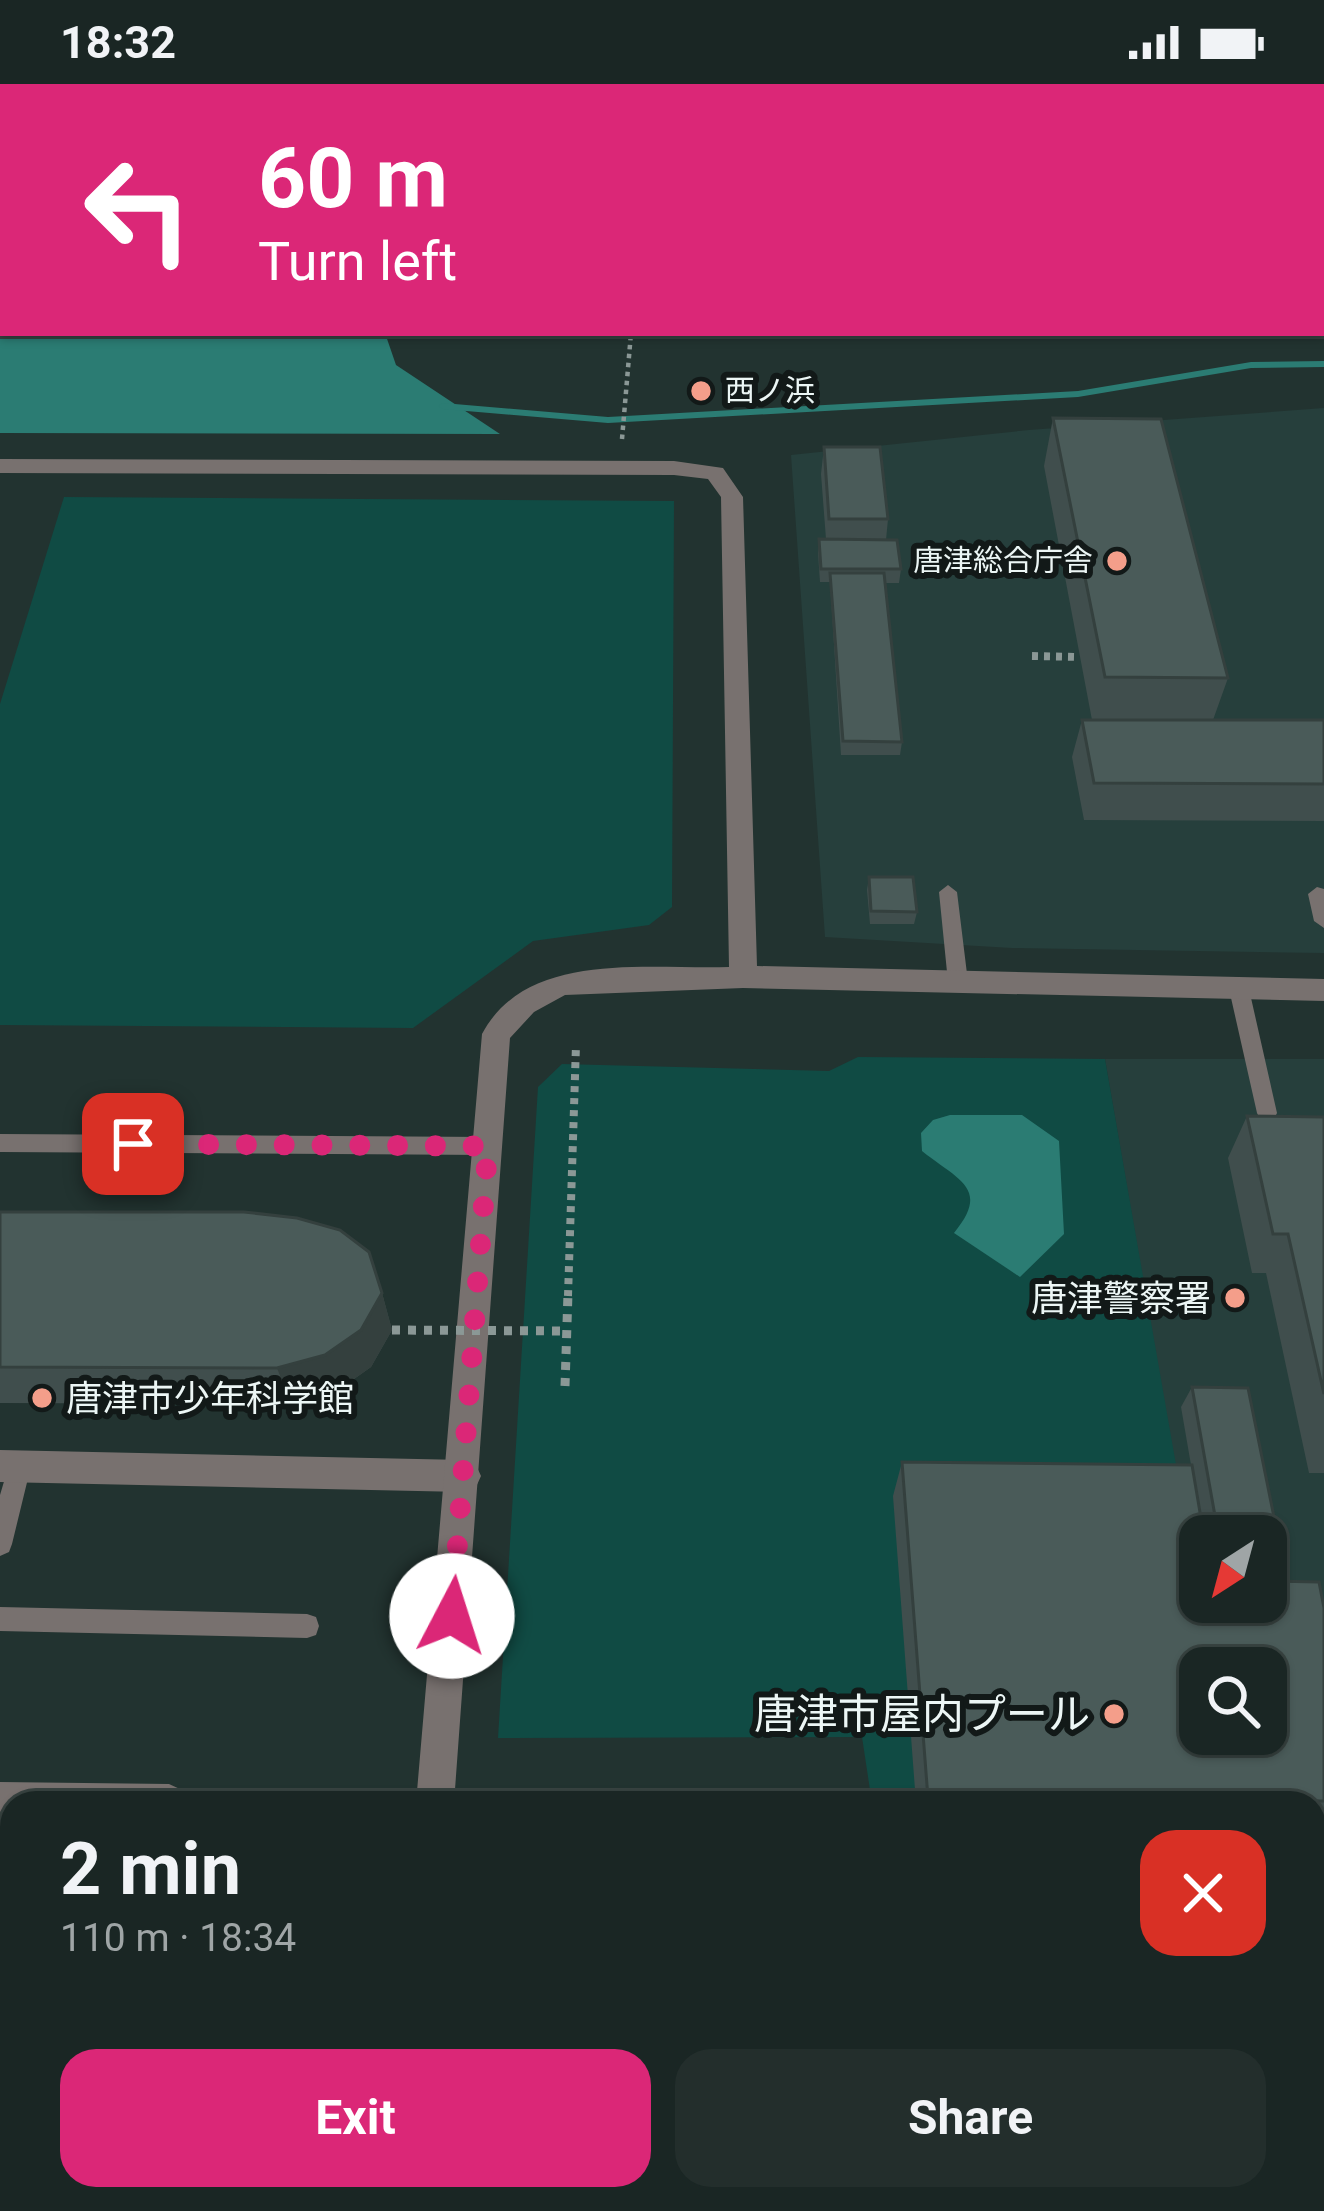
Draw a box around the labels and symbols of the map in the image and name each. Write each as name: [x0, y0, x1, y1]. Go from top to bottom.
place label: 西ノ浜: [725, 373, 815, 408]
marker: 西ノ浜: [688, 378, 714, 404]
place label: 唐津総合庁舎: [913, 543, 1093, 578]
marker: 唐津総合庁舎: [1104, 548, 1130, 574]
pin: [82, 1093, 184, 1195]
place label: 唐津警察署: [1031, 1278, 1211, 1320]
marker: 唐津警察署: [1222, 1285, 1248, 1311]
place label: 唐津市少年科学館: [66, 1378, 354, 1420]
marker: 唐津市少年科学館: [29, 1385, 55, 1411]
north arrow: [1179, 1515, 1287, 1623]
position arrow: [389, 1553, 515, 1679]
place label: 唐津市屋内プール: [754, 1690, 1090, 1739]
marker: 唐津市屋内プール: [1101, 1701, 1127, 1727]

